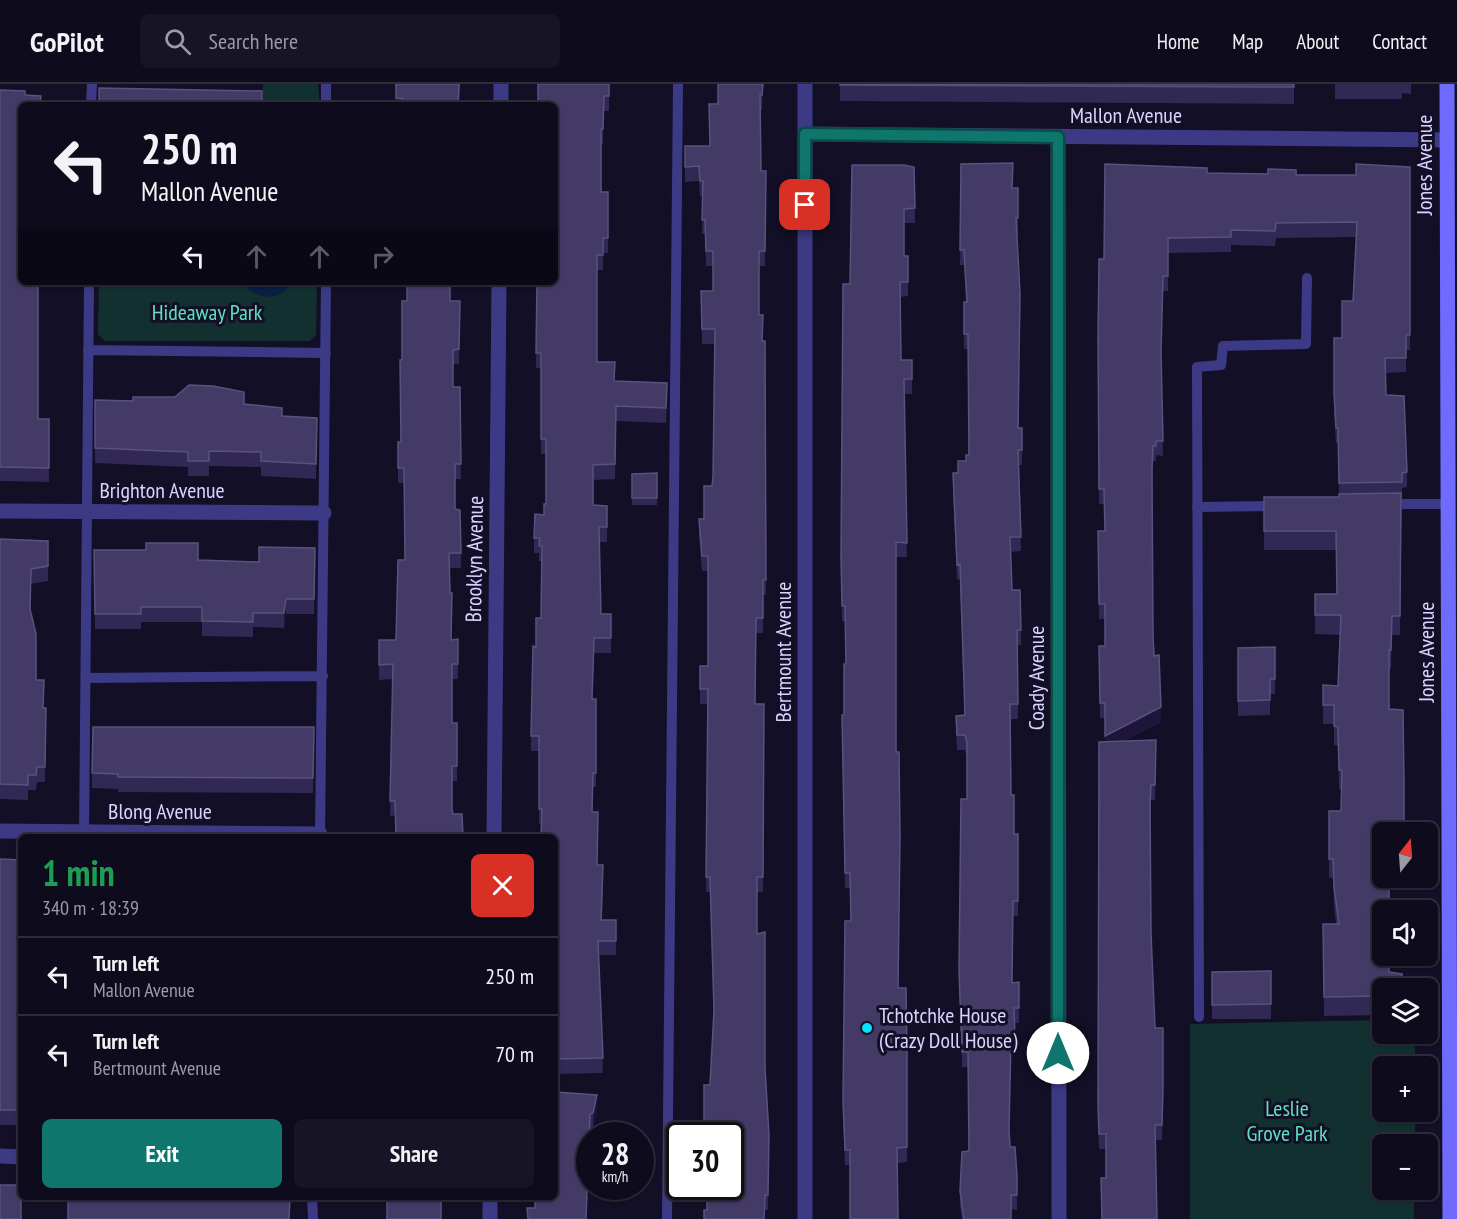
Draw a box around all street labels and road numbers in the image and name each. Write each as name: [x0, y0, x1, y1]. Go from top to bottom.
street label: Mallon Avenue: [1070, 101, 1182, 129]
street label: Jones Avenue: [1410, 115, 1438, 216]
street label: Brighton Avenue: [99, 476, 225, 504]
street label: Brooklyn Avenue: [459, 495, 489, 623]
street label: Bertmount Avenue: [769, 582, 797, 722]
street label: Jones Avenue: [1412, 602, 1440, 703]
street label: Coady Avenue: [1022, 626, 1050, 730]
street label: Blong Avenue: [108, 797, 212, 825]

